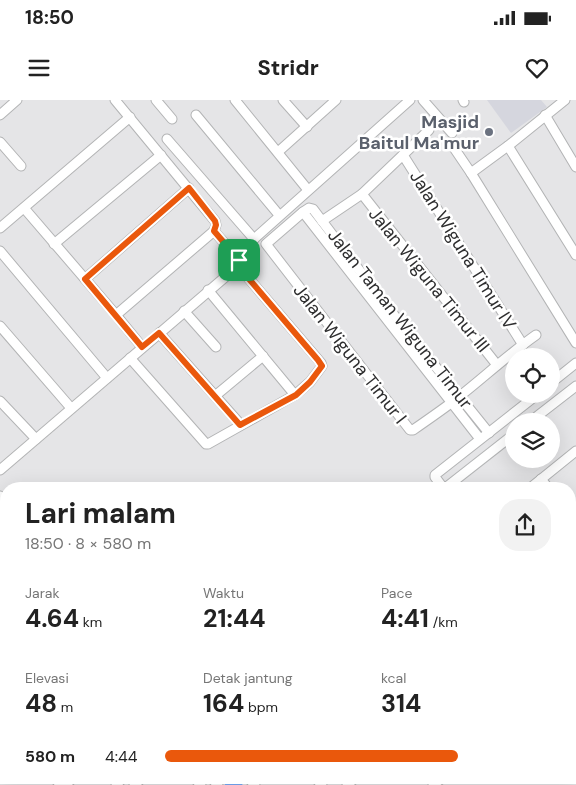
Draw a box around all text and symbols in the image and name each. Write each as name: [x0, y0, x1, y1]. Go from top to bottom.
text: 18:50: [25, 5, 74, 30]
text: Stridr: [257, 53, 319, 82]
icon: menu: [25, 54, 53, 82]
icon: heart: [523, 54, 551, 82]
place label: Masjid Baitul Ma'mur: [359, 110, 479, 155]
marker: Masjid Baitul Ma'mur: [483, 126, 495, 138]
street label: Jalan Wiguna Timur IV: [404, 166, 522, 334]
street label: Jalan Wiguna Timur III: [363, 203, 495, 357]
street label: Jalan Taman Wiguna Timur: [322, 224, 478, 414]
pin: [218, 239, 260, 281]
icon: arrive: [225, 246, 253, 274]
street label: Jalan Wiguna Timur I: [288, 279, 412, 429]
map controls: [505, 348, 560, 468]
button: locate: [505, 348, 560, 403]
button: layers: [505, 413, 560, 468]
text: Lari malam: [25, 495, 176, 532]
button: share: [499, 499, 551, 551]
text: 18:50 · 8 × 580 m: [25, 533, 151, 554]
text: Jarak: [25, 584, 59, 602]
text: Waktu: [203, 584, 244, 602]
text: Pace: [381, 584, 412, 602]
text: 4.64: [25, 602, 79, 635]
text: 21:44: [203, 602, 265, 635]
text: 4:41: [381, 602, 429, 635]
text: km: [79, 613, 102, 631]
text: /km: [429, 613, 458, 631]
text: Elevasi: [25, 669, 69, 687]
text: Detak jantung: [203, 669, 293, 687]
text: kcal: [381, 669, 406, 687]
text: 48: [25, 687, 57, 720]
text: 164: [203, 687, 244, 720]
text: 314: [381, 687, 421, 720]
text: m: [57, 698, 73, 716]
text: bpm: [244, 698, 278, 716]
text: 580 m: [25, 746, 75, 767]
text: 4:44: [105, 746, 137, 767]

